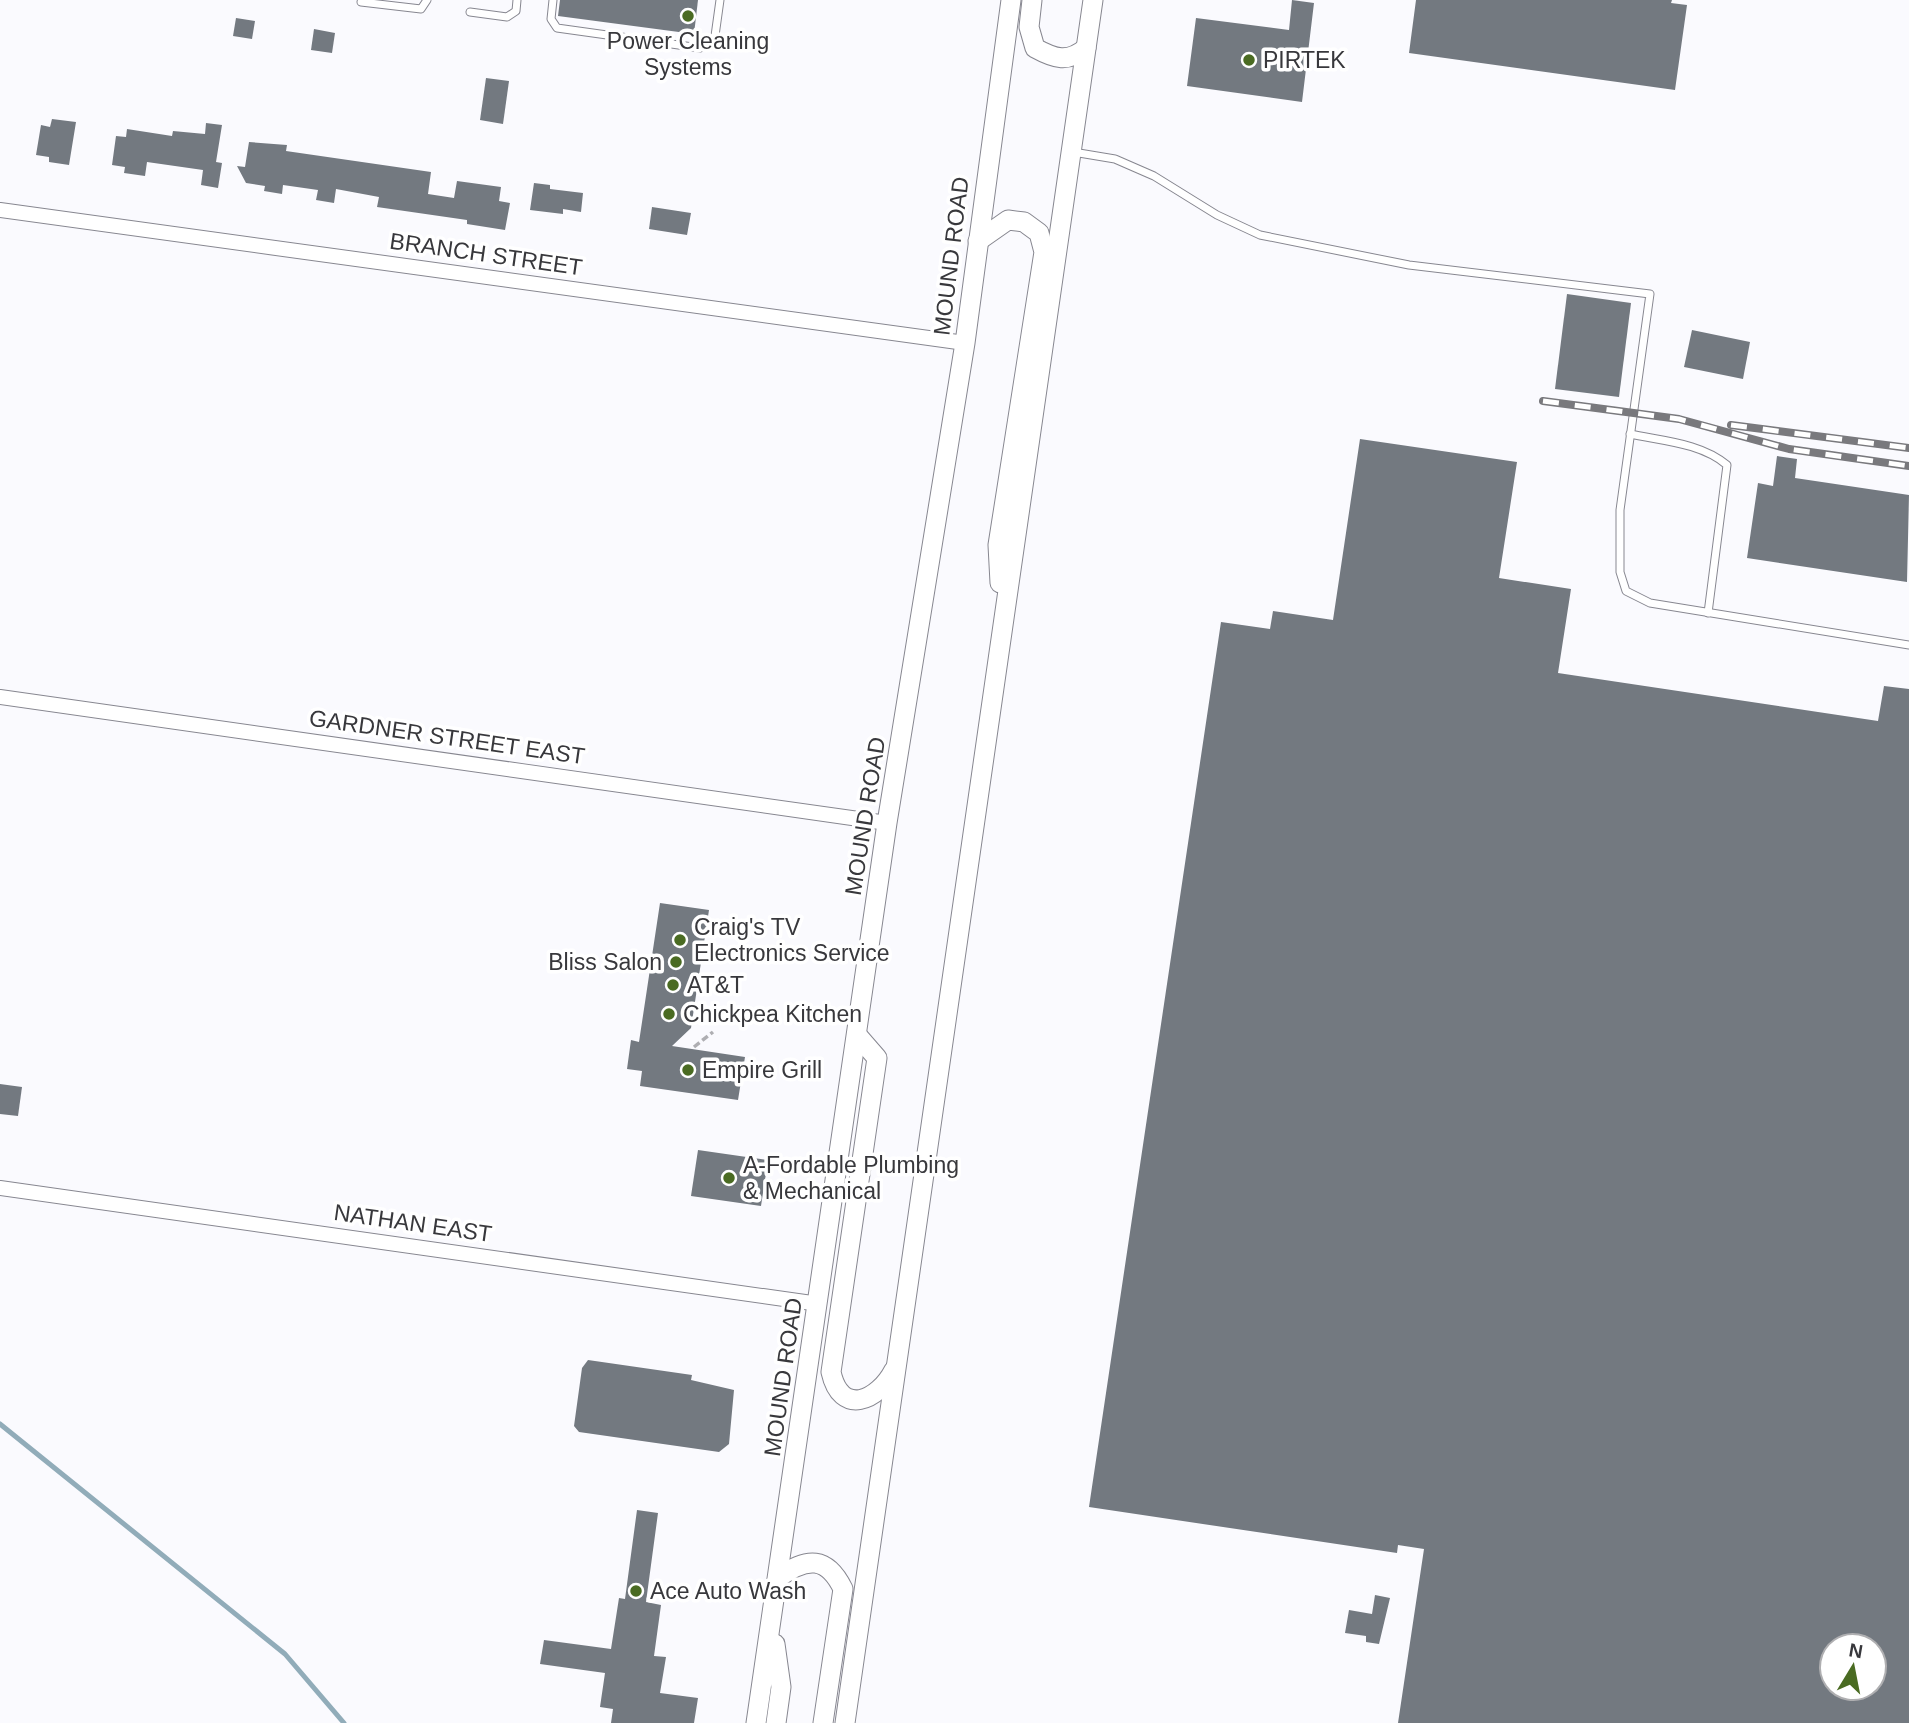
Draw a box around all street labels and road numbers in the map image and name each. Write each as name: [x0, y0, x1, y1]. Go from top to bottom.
street label: MOUND ROAD: [928, 175, 974, 337]
street label: BRANCH STREET: [388, 228, 584, 280]
street label: GARDNER STREET EAST: [307, 705, 587, 769]
street label: MOUND ROAD: [840, 735, 890, 897]
street label: NATHAN EAST: [332, 1199, 494, 1247]
street label: MOUND ROAD: [759, 1296, 807, 1458]

